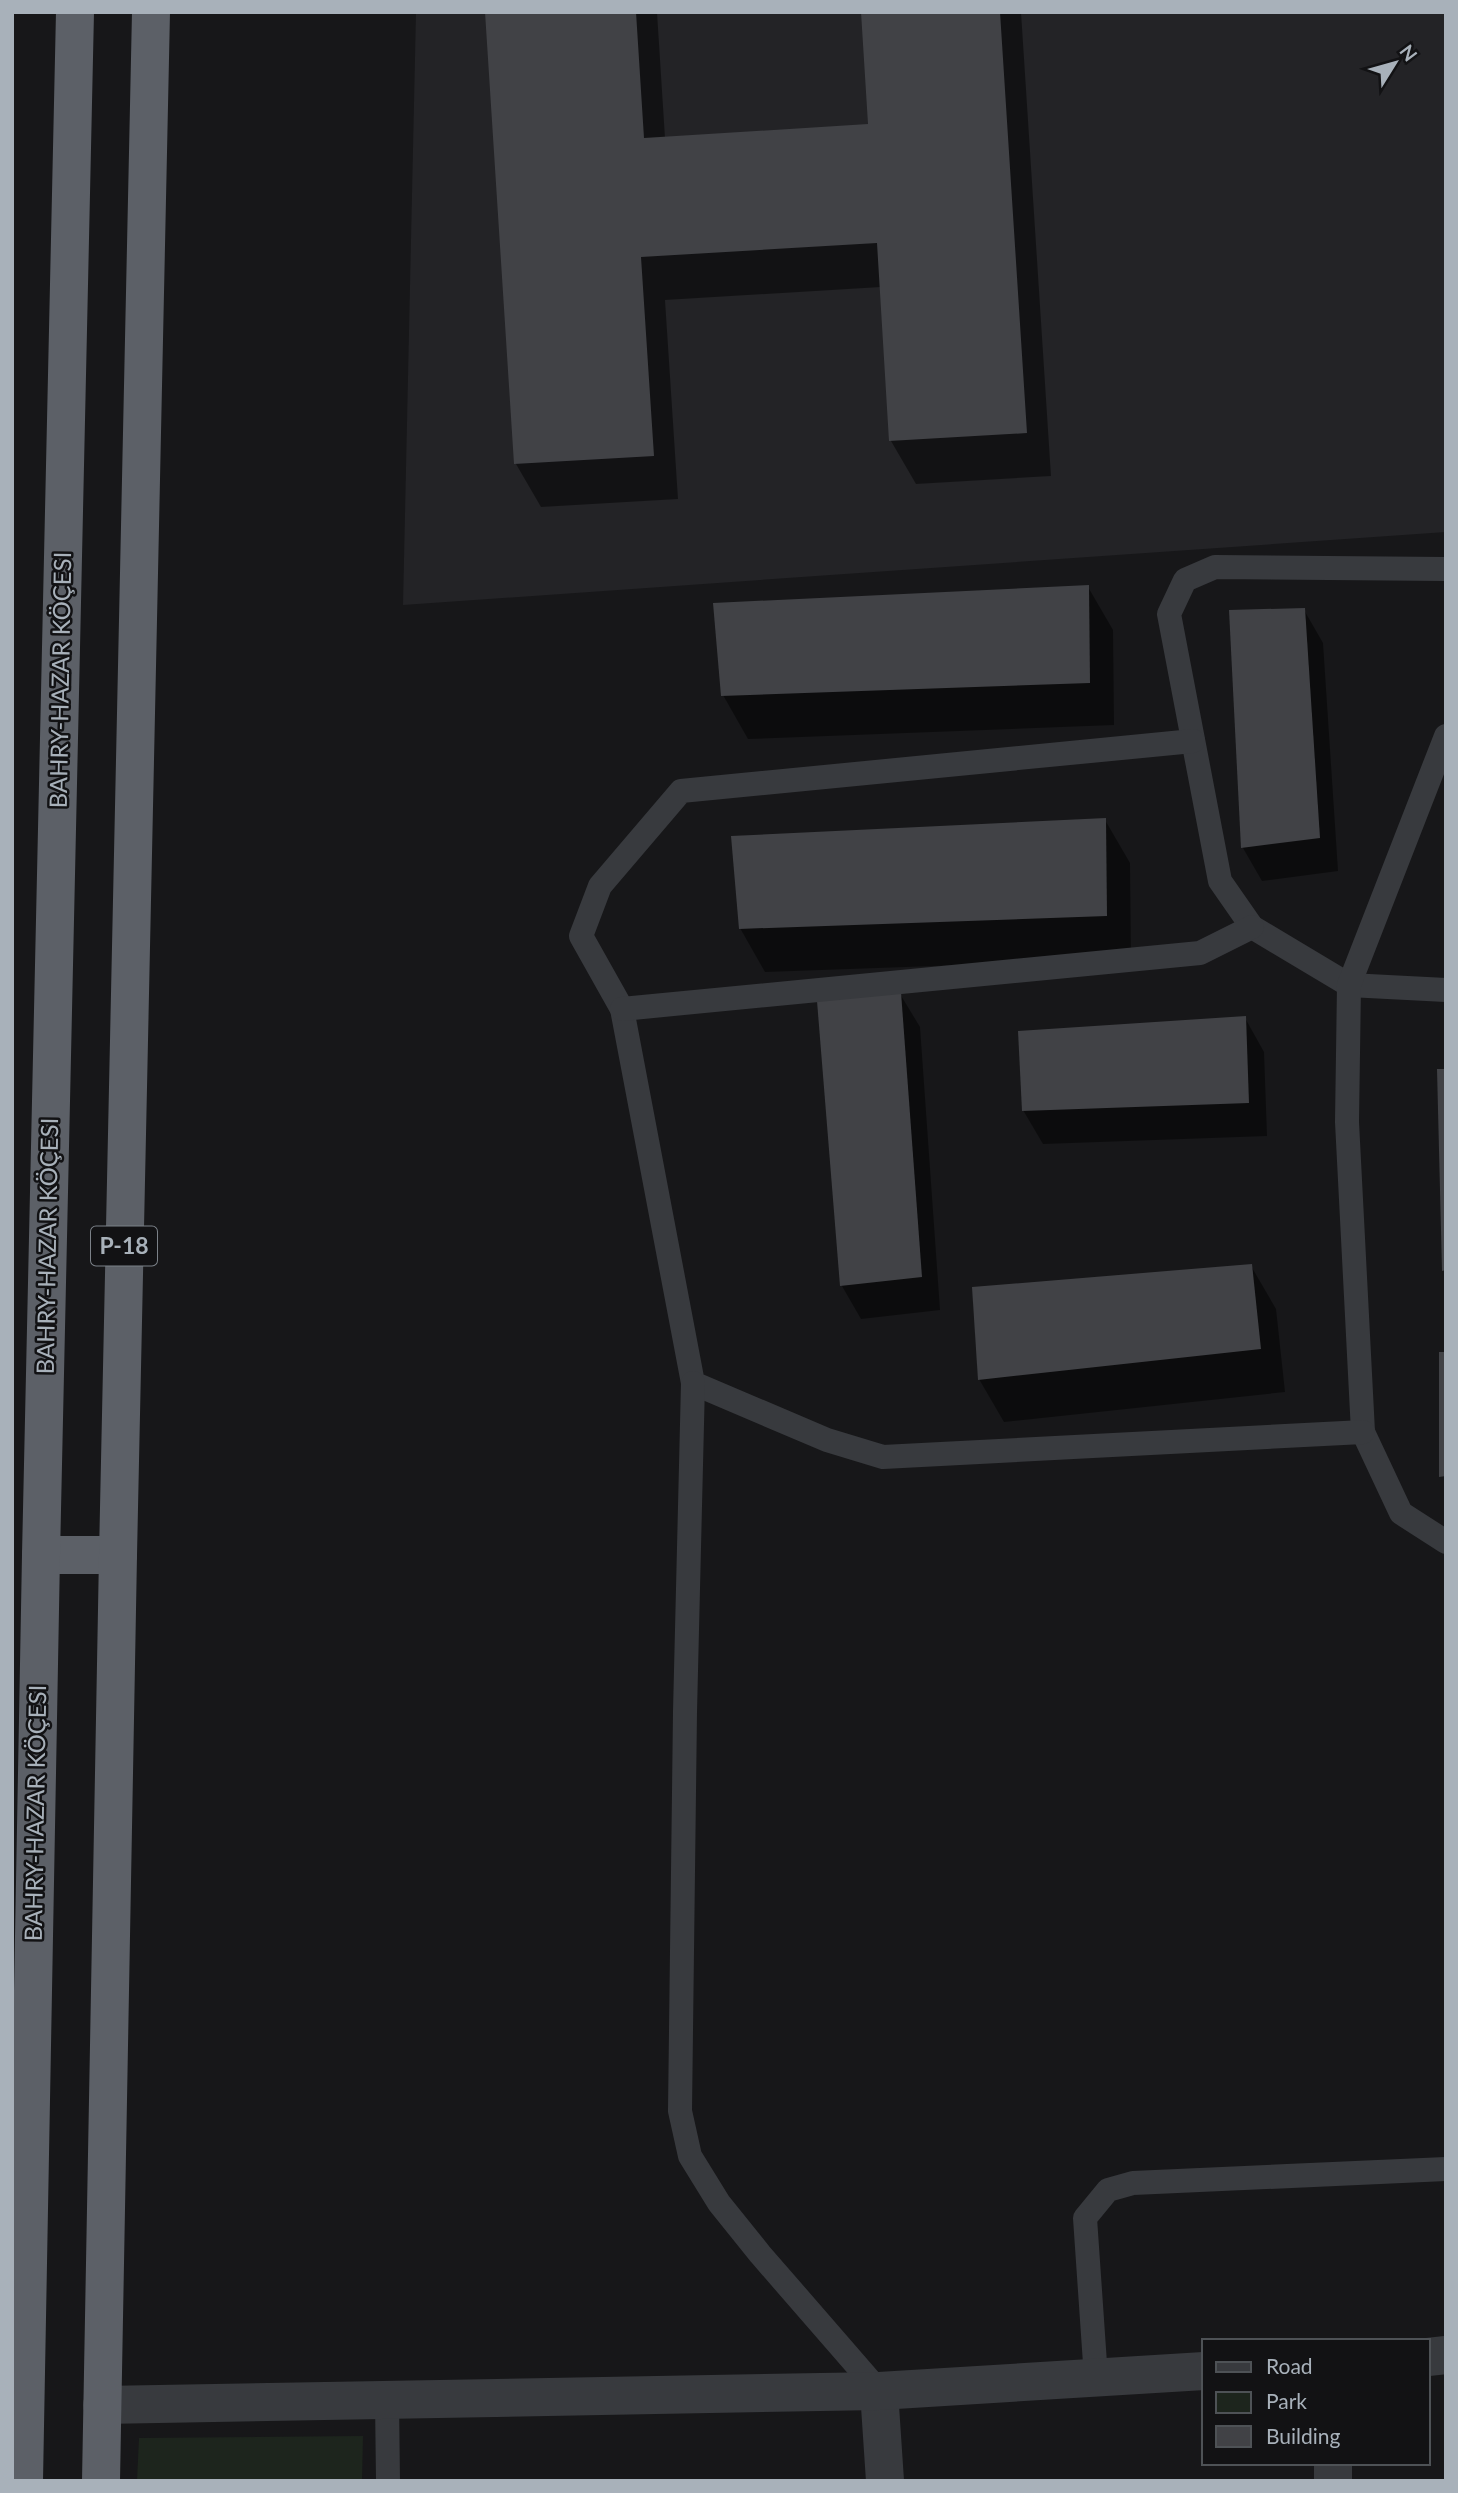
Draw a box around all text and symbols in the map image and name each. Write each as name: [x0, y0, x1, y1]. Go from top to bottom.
north arrow: [1360, 28, 1430, 98]
text: N: [1395, 40, 1423, 65]
street label: BAHRY-HAZAR KÖÇESI: [43, 551, 76, 809]
street label: BAHRY-HAZAR KÖÇESI: [30, 1117, 63, 1375]
road number: P-18: [91, 1226, 157, 1266]
street label: BAHRY-HAZAR KÖÇESI: [18, 1684, 51, 1942]
legend: [1202, 2339, 1430, 2465]
text: Road: [1266, 2353, 1313, 2378]
text: Park: [1266, 2388, 1307, 2413]
text: Building: [1266, 2423, 1341, 2448]

